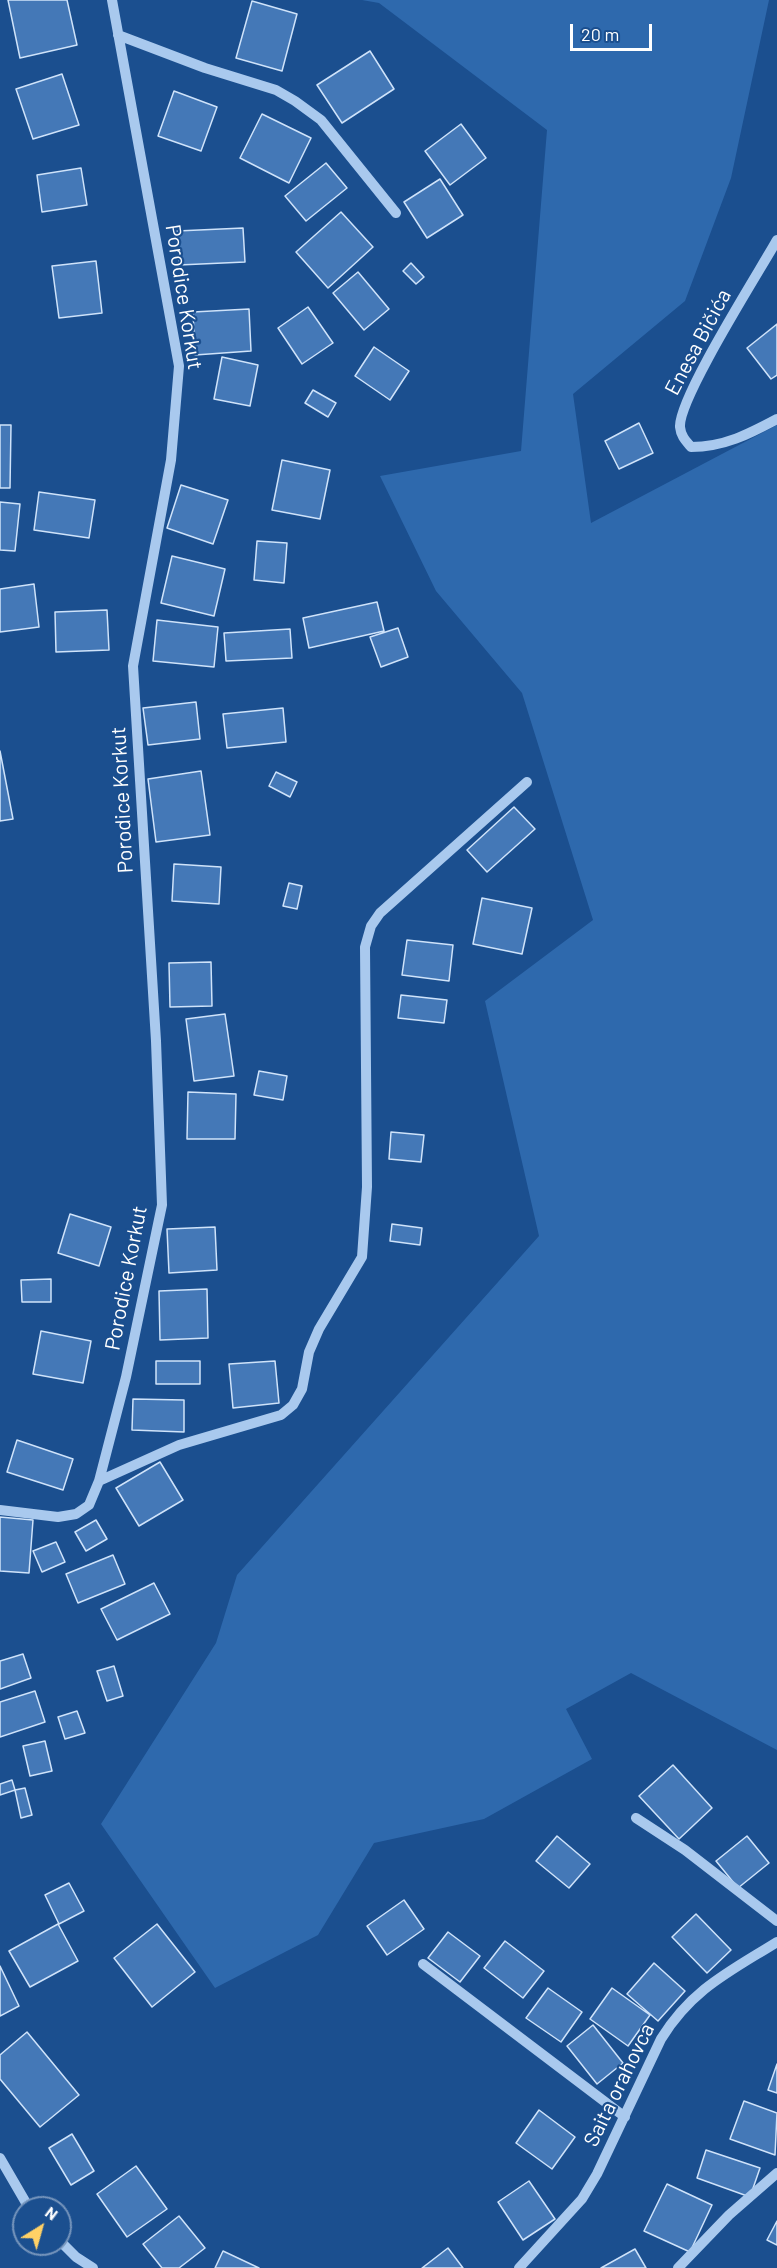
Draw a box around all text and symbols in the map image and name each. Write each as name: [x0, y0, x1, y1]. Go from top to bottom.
scale bar: [573, 12, 656, 50]
text: 20 m: [581, 23, 619, 45]
street label: Porodice Korkut: [160, 223, 208, 371]
street label: Enesa Bičića: [660, 285, 736, 399]
street label: Porodice Korkut: [106, 726, 138, 874]
street label: Porodice Korkut: [100, 1204, 152, 1352]
street label: Saita orahovca: [578, 2019, 660, 2151]
north arrow: [12, 2196, 72, 2256]
text: N: [42, 2202, 62, 2224]

